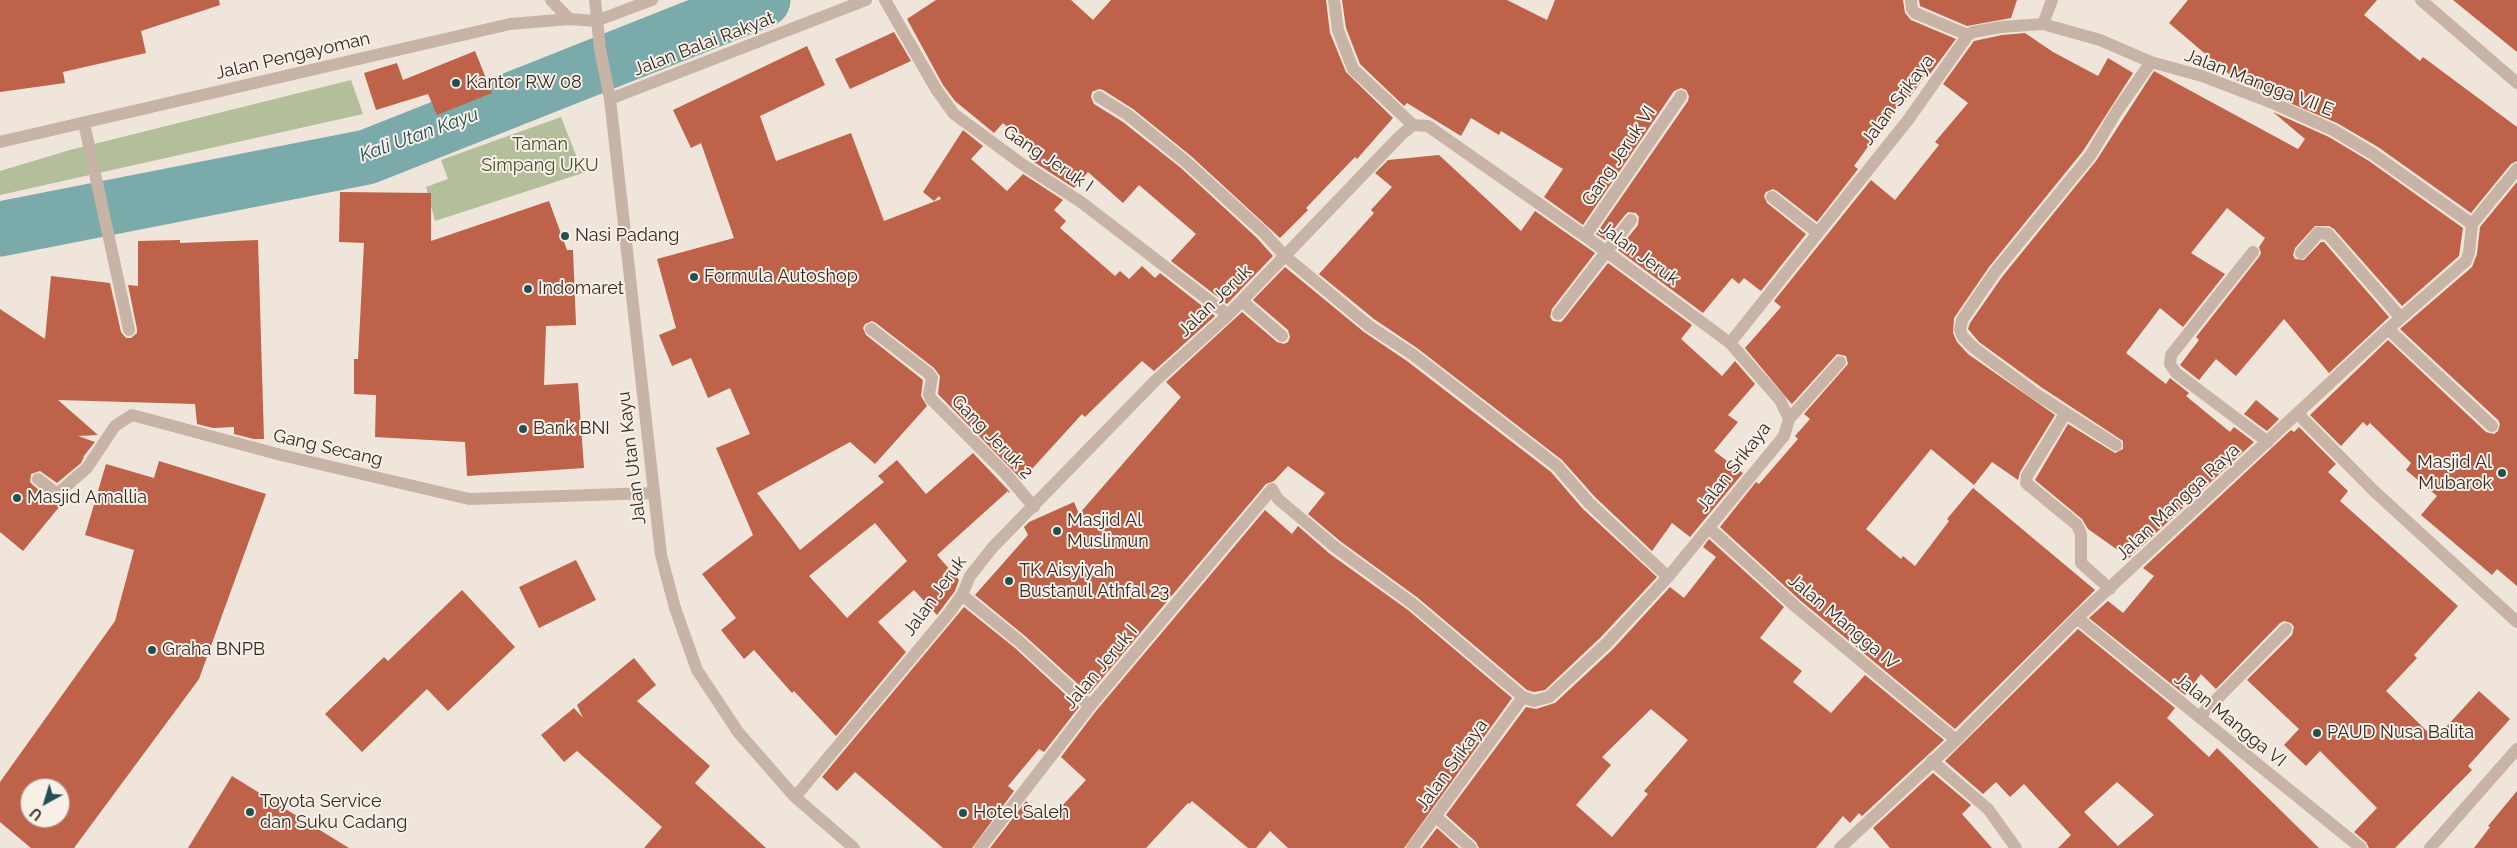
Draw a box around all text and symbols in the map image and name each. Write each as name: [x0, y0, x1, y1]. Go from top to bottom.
street label: Jalan Balai Rakyat: [630, 7, 778, 81]
street label: Jalan Pengayoman: [214, 28, 372, 84]
street label: Jalan Mangga VII E: [2182, 45, 2336, 121]
street label: Jalan Srikaya: [1857, 51, 1939, 149]
place label: Kantor RW 08: [466, 72, 582, 94]
marker: Kantor RW 08: [450, 77, 462, 89]
street label: Gang Jeruk VI: [1578, 102, 1660, 210]
water label: Kali Utan Kayu: [356, 103, 482, 167]
street label: Gang Jeruk I: [999, 121, 1097, 197]
park label: Taman Simpang UKU: [481, 134, 599, 176]
street label: Jalan Jeruk: [1595, 218, 1683, 290]
place label: Nasi Padang: [575, 225, 679, 247]
marker: Nasi Padang: [559, 230, 571, 242]
street label: Jalan Jeruk: [1174, 261, 1256, 341]
place label: Formula Autoshop: [704, 266, 858, 288]
marker: Formula Autoshop: [688, 271, 700, 283]
place label: Indomaret: [538, 278, 624, 300]
marker: Indomaret: [522, 283, 534, 295]
street label: Jalan Utan Kayu: [613, 390, 651, 526]
street label: Gang Jeruk 2: [947, 390, 1037, 484]
place label: Bank BNI: [533, 418, 610, 440]
street label: Jalan Srikaya: [1692, 418, 1776, 516]
marker: Bank BNI: [517, 423, 529, 435]
street label: Gang Secang: [271, 425, 385, 471]
street label: Jalan Mangga Raya: [2112, 439, 2244, 565]
place label: Masjid Al Mubarok: [2417, 452, 2492, 494]
marker: Masjid Al Mubarok: [2496, 467, 2508, 479]
place label: Masjid Amallia: [27, 487, 147, 509]
marker: Masjid Amallia: [11, 492, 23, 504]
place label: Masjid Al Muslimun: [1067, 510, 1149, 552]
marker: Masjid Al Muslimun: [1051, 525, 1063, 537]
street label: Jalan Jeruk: [899, 552, 971, 640]
place label: TK Aisyiyah Bustanul Athfal 23: [1019, 560, 1169, 602]
street label: Jalan Mangga IV: [1783, 570, 1903, 674]
marker: TK Aisyiyah Bustanul Athfal 23: [1003, 575, 1015, 587]
street label: Jalan Jeruk I: [1060, 621, 1142, 713]
place label: Graha BNPB: [162, 639, 265, 661]
marker: Graha BNPB: [146, 644, 158, 656]
street label: Jalan Mangga VI: [2170, 668, 2290, 772]
street label: Jalan Srikaya: [1412, 715, 1492, 815]
place label: PAUD Nusa Balita: [2327, 722, 2474, 744]
marker: PAUD Nusa Balita: [2311, 727, 2323, 739]
north arrow: [20, 778, 70, 828]
place label: Toyota Service dan Suku Cadang: [260, 791, 407, 834]
place label: Hotel Saleh: [973, 802, 1069, 824]
text: U: [27, 804, 45, 823]
marker: Toyota Service dan Suku Cadang: [244, 806, 256, 818]
marker: Hotel Saleh: [957, 807, 969, 819]

